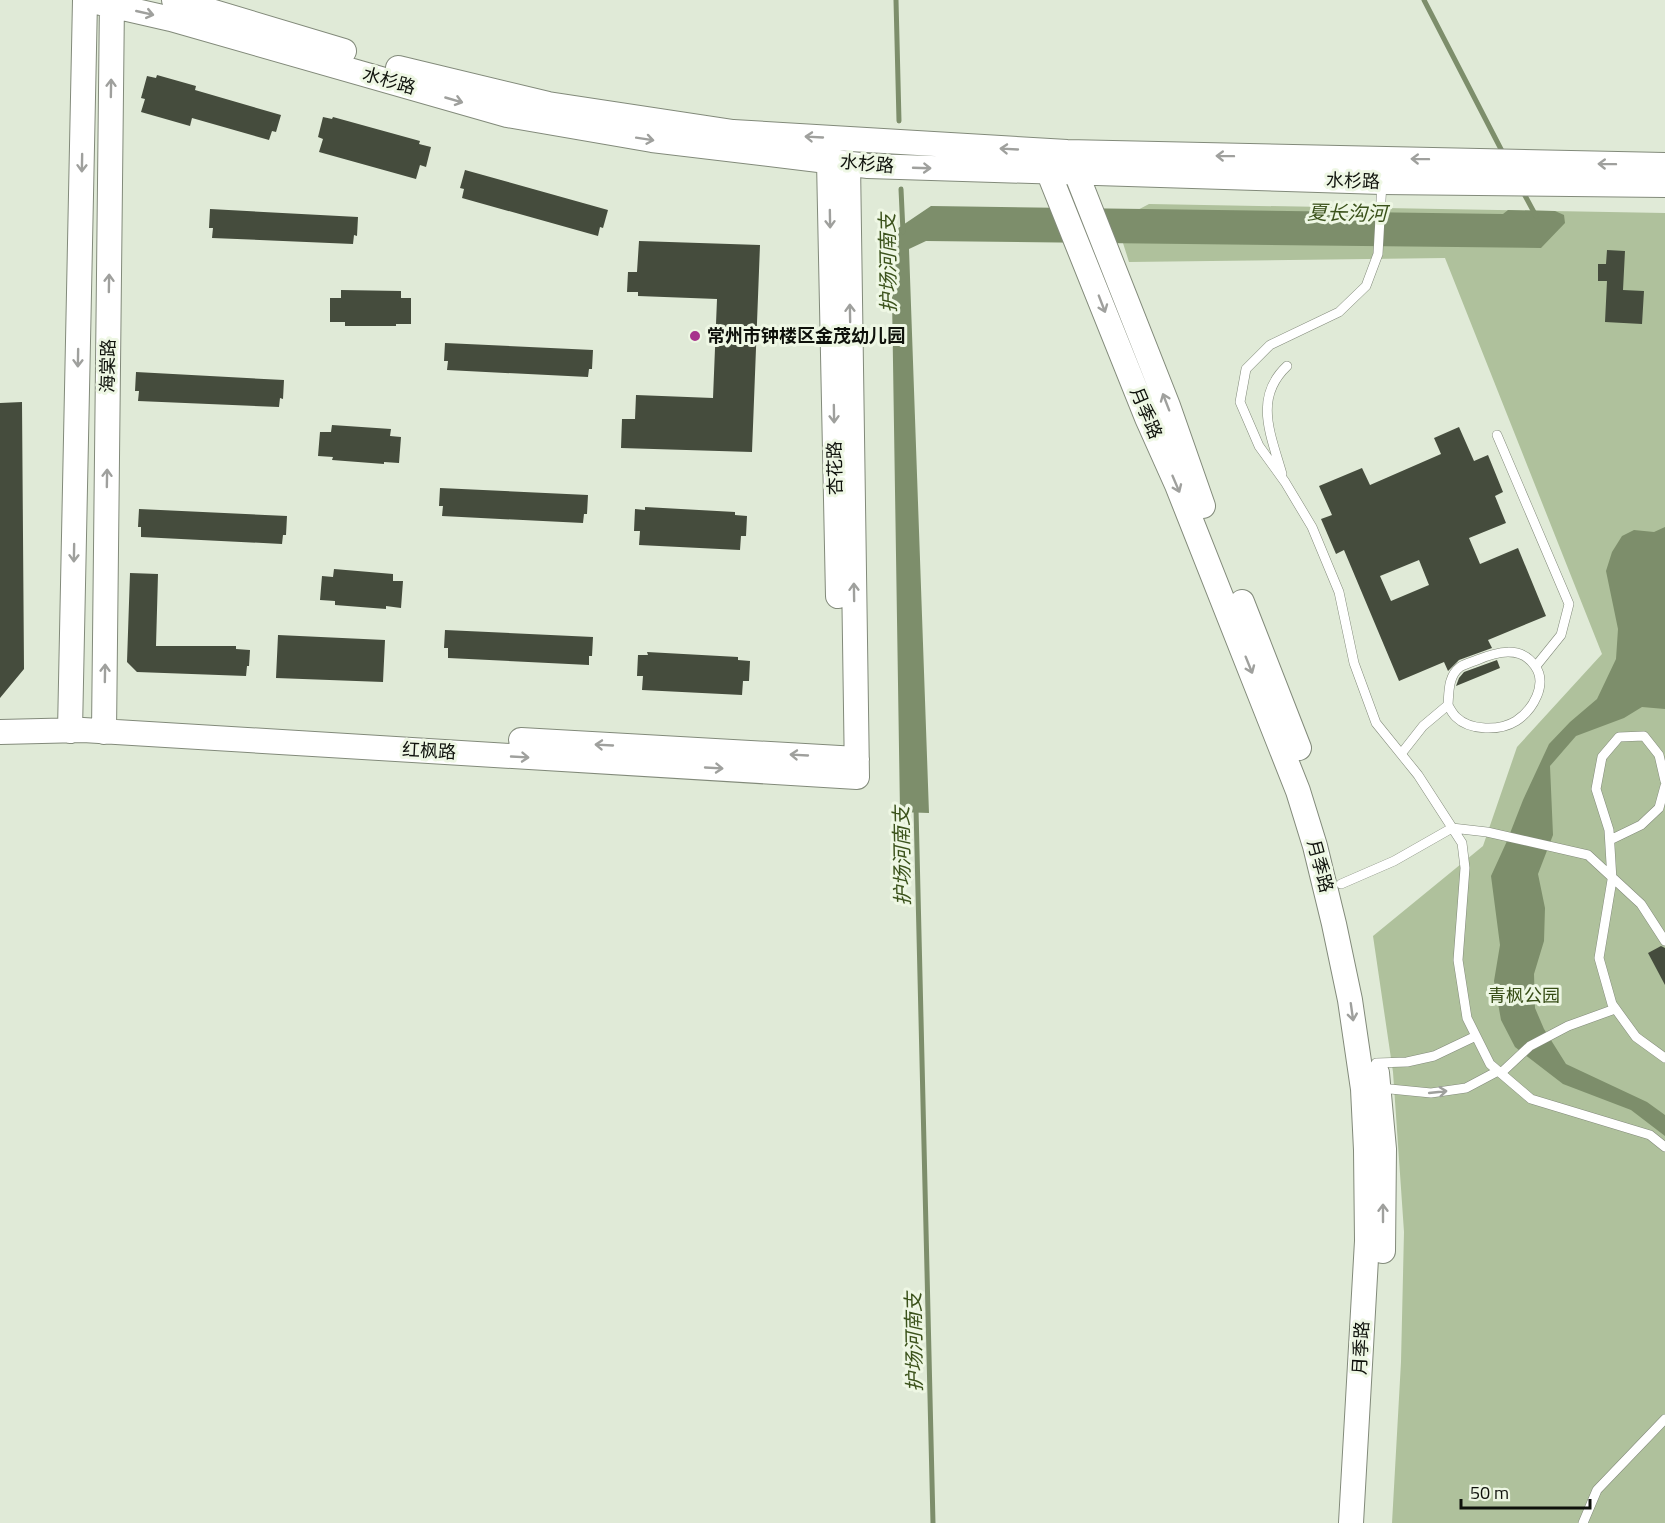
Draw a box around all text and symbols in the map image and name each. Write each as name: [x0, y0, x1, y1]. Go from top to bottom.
one-way arrow: [135, 7, 154, 19]
street label: 水杉路: [359, 60, 419, 101]
one-way arrow: [105, 79, 117, 99]
one-way arrow: [444, 95, 463, 106]
one-way arrow: [805, 131, 825, 142]
one-way arrow: [634, 134, 654, 145]
one-way arrow: [999, 143, 1019, 154]
street label: 水杉路: [839, 148, 895, 179]
one-way arrow: [1215, 150, 1235, 162]
one-way arrow: [76, 153, 88, 173]
one-way arrow: [1410, 153, 1430, 165]
one-way arrow: [1597, 158, 1617, 170]
one-way arrow: [912, 162, 932, 173]
street label: 水杉路: [1326, 166, 1380, 195]
water label: 夏长沟河: [1307, 196, 1391, 229]
one-way arrow: [824, 209, 836, 229]
water label: 护场河南支: [871, 211, 904, 313]
one-way arrow: [103, 274, 115, 294]
one-way arrow: [1097, 294, 1108, 313]
one-way arrow: [844, 304, 856, 324]
place label: 常州市钟楼区金茂幼儿园: [707, 322, 905, 349]
marker: 常州市钟楼区金茂幼儿园: [688, 329, 702, 343]
street label: 海棠路: [94, 339, 121, 393]
one-way arrow: [72, 348, 84, 368]
street label: 月季路: [1123, 383, 1169, 443]
one-way arrow: [1160, 393, 1171, 412]
one-way arrow: [828, 404, 840, 424]
street label: 杏花路: [821, 441, 848, 495]
one-way arrow: [101, 469, 113, 489]
one-way arrow: [1171, 475, 1183, 493]
one-way arrow: [68, 543, 80, 563]
one-way arrow: [849, 583, 860, 603]
one-way arrow: [1244, 656, 1255, 674]
one-way arrow: [99, 664, 111, 684]
street label: 红枫路: [401, 736, 457, 765]
one-way arrow: [594, 739, 614, 750]
one-way arrow: [789, 750, 809, 761]
one-way arrow: [509, 751, 529, 762]
one-way arrow: [704, 763, 724, 774]
water label: 护场河南支: [885, 804, 918, 906]
street label: 月季路: [1300, 836, 1341, 895]
park label: 青枫公园: [1488, 982, 1560, 1009]
one-way arrow: [1346, 1002, 1357, 1022]
one-way arrow: [1427, 1086, 1447, 1097]
one-way arrow: [1377, 1203, 1389, 1223]
water label: 护场河南支: [897, 1290, 930, 1392]
street label: 月季路: [1346, 1320, 1375, 1376]
scale bar: [1461, 1472, 1590, 1510]
text: 50 m: [1470, 1479, 1509, 1506]

